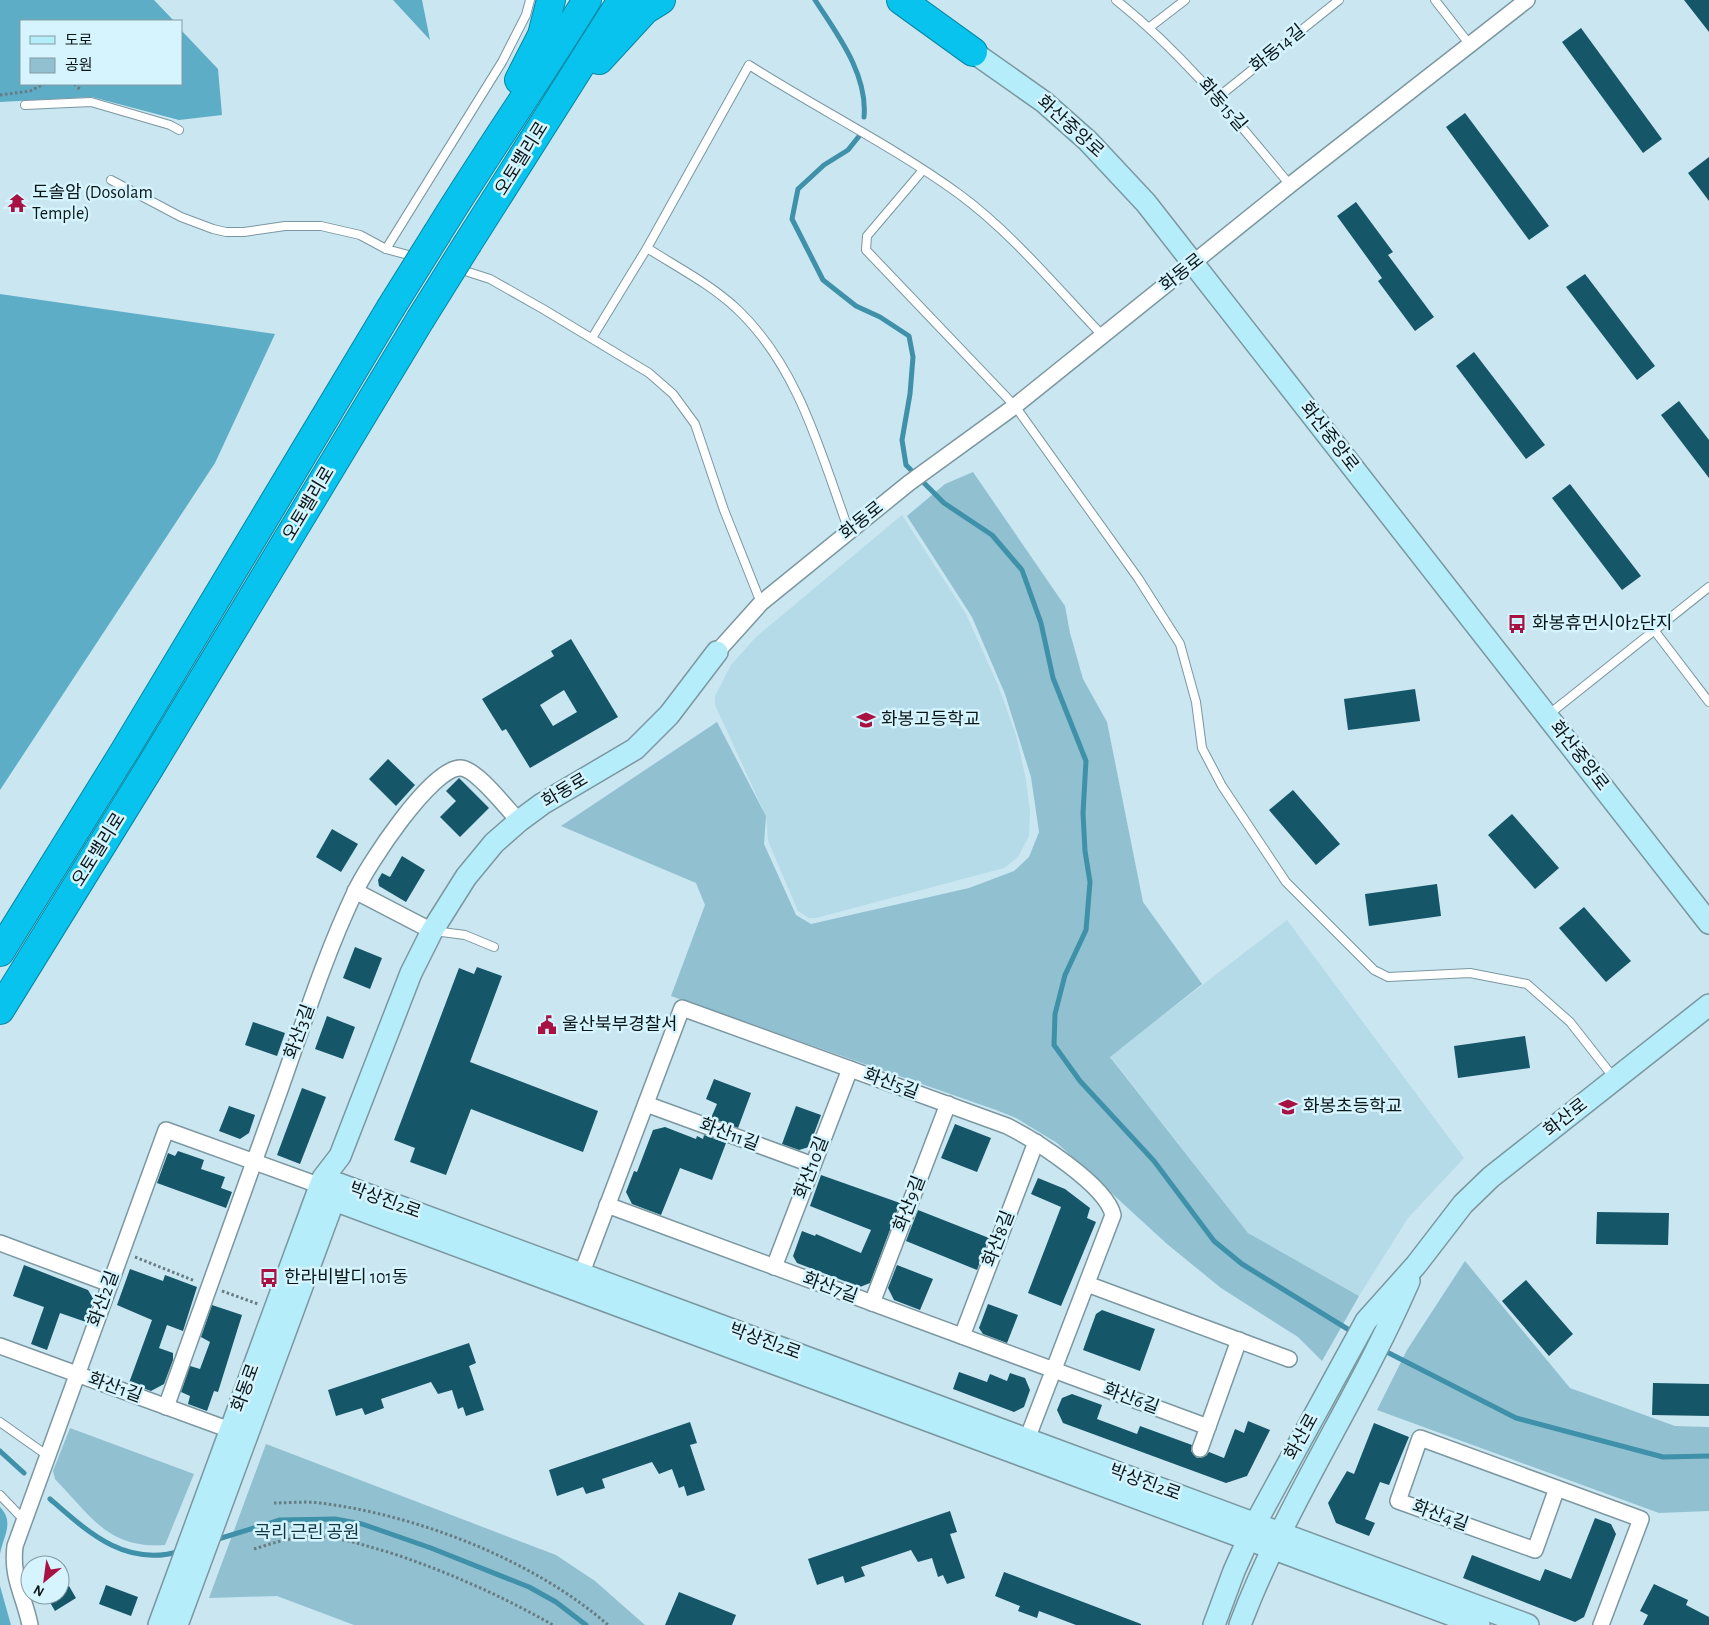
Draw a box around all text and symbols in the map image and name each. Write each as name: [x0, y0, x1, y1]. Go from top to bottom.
legend: [20, 20, 182, 85]
street label: 화동14길: [1247, 21, 1309, 76]
text: 도로: [65, 33, 93, 48]
text: 공원: [65, 57, 93, 73]
street label: 화동15길: [1194, 75, 1250, 135]
street label: 화산중앙로: [1033, 91, 1108, 161]
street label: 오토밸리로: [491, 118, 552, 199]
place label: 도솔암 (Dosolam Temple): [32, 183, 153, 223]
temple icon: 도솔암 (Dosolam Temple): [6, 192, 28, 214]
street label: 화동로: [1156, 250, 1207, 295]
street label: 화산중앙로: [1296, 398, 1363, 475]
street label: 오토밸리로: [278, 463, 338, 544]
street label: 화동로: [836, 498, 887, 544]
bus stop icon: 화봉휴먼시아2단지: [1506, 613, 1528, 635]
place label: 화봉휴먼시아2단지: [1532, 613, 1673, 633]
school or university icon: 화봉고등학교: [855, 709, 877, 731]
place label: 화봉고등학교: [881, 710, 980, 729]
street label: 화산중앙로: [1546, 717, 1613, 794]
street label: 화동로: [539, 770, 591, 812]
street label: 오토밸리로: [68, 809, 129, 890]
street label: 화산3길: [281, 1002, 318, 1062]
public building icon: 울산북부경찰서: [536, 1014, 558, 1036]
place label: 울산북부경찰서: [562, 1015, 678, 1034]
street label: 화산5길: [861, 1065, 921, 1102]
street label: 화산로: [1540, 1095, 1591, 1140]
school or university icon: 화봉초등학교: [1277, 1096, 1299, 1118]
place label: 화봉초등학교: [1303, 1097, 1402, 1116]
street label: 화산11길: [697, 1115, 762, 1154]
street label: 화산10길: [791, 1134, 832, 1202]
street label: 화산9길: [890, 1173, 929, 1234]
street label: 박상진2로: [347, 1178, 424, 1222]
street label: 화산8길: [979, 1208, 1018, 1269]
bus stop icon: 한라비발디 101동: [258, 1267, 280, 1289]
place label: 한라비발디 101동: [284, 1267, 408, 1287]
street label: 화산2길: [85, 1268, 122, 1329]
street label: 화산7길: [800, 1269, 860, 1306]
street label: 박상진2로: [727, 1319, 804, 1363]
street label: 화동로: [228, 1361, 263, 1414]
street label: 화산1길: [86, 1369, 145, 1406]
street label: 화산6길: [1101, 1380, 1162, 1417]
street label: 화산로: [1281, 1410, 1322, 1463]
street label: 박상진2로: [1107, 1460, 1184, 1504]
street label: 화산4길: [1410, 1497, 1471, 1534]
park label: 곡리 근린 공원: [254, 1522, 360, 1542]
north arrow: [20, 1555, 70, 1605]
text: N: [32, 1582, 47, 1599]

